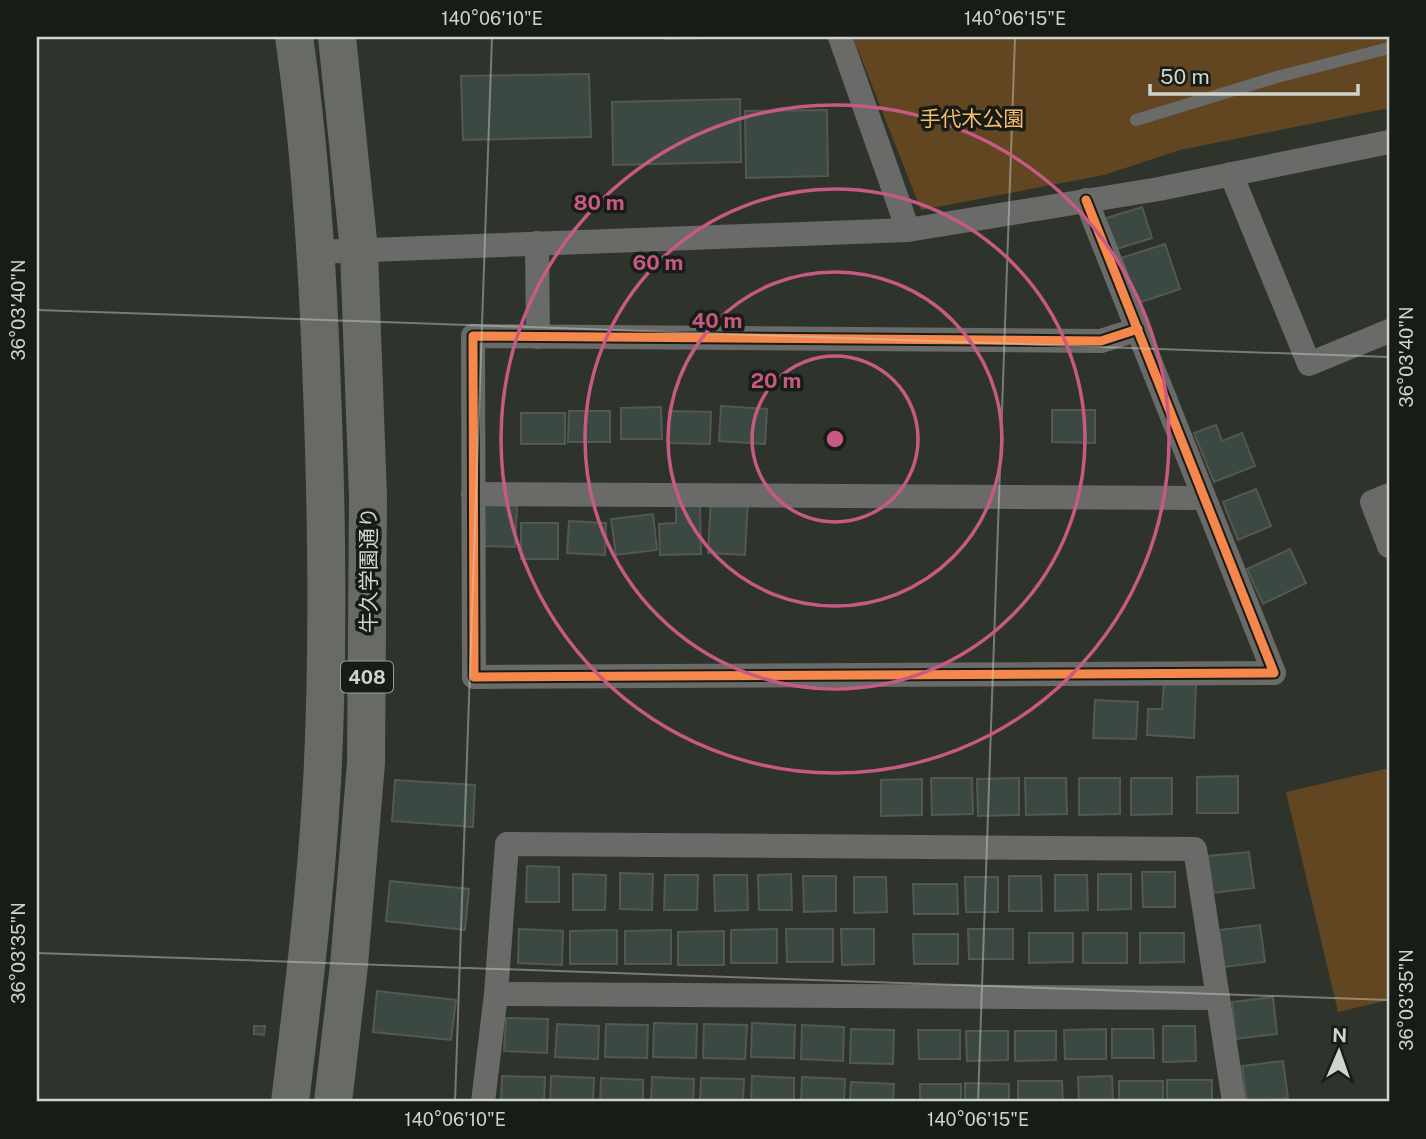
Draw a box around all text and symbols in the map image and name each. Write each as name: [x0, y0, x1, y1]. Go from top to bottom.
text: 140°06'10"E: [441, 8, 543, 29]
text: 140°06'15"E: [964, 8, 1066, 29]
scale bar: [1150, 52, 1358, 96]
text: 50 m: [1160, 64, 1210, 89]
park label: 手代木公園: [920, 106, 1025, 131]
text: 80 m: [573, 190, 625, 215]
text: 60 m: [633, 250, 683, 275]
text: 36°03'40"N: [8, 259, 29, 361]
text: 36°03'40"N: [1396, 306, 1417, 408]
text: 40 m: [692, 308, 742, 333]
text: 20 m: [751, 368, 801, 393]
centre of rings: [823, 427, 847, 451]
street label: 牛久学園通り: [356, 507, 381, 633]
road number: 408: [341, 662, 393, 692]
text: 36°03'35"N: [8, 902, 29, 1004]
text: 36°03'35"N: [1396, 949, 1417, 1051]
north arrow: [1304, 1016, 1374, 1086]
text: N: [1332, 1024, 1347, 1046]
text: 140°06'10"E: [404, 1109, 506, 1130]
text: 140°06'15"E: [927, 1109, 1029, 1130]

